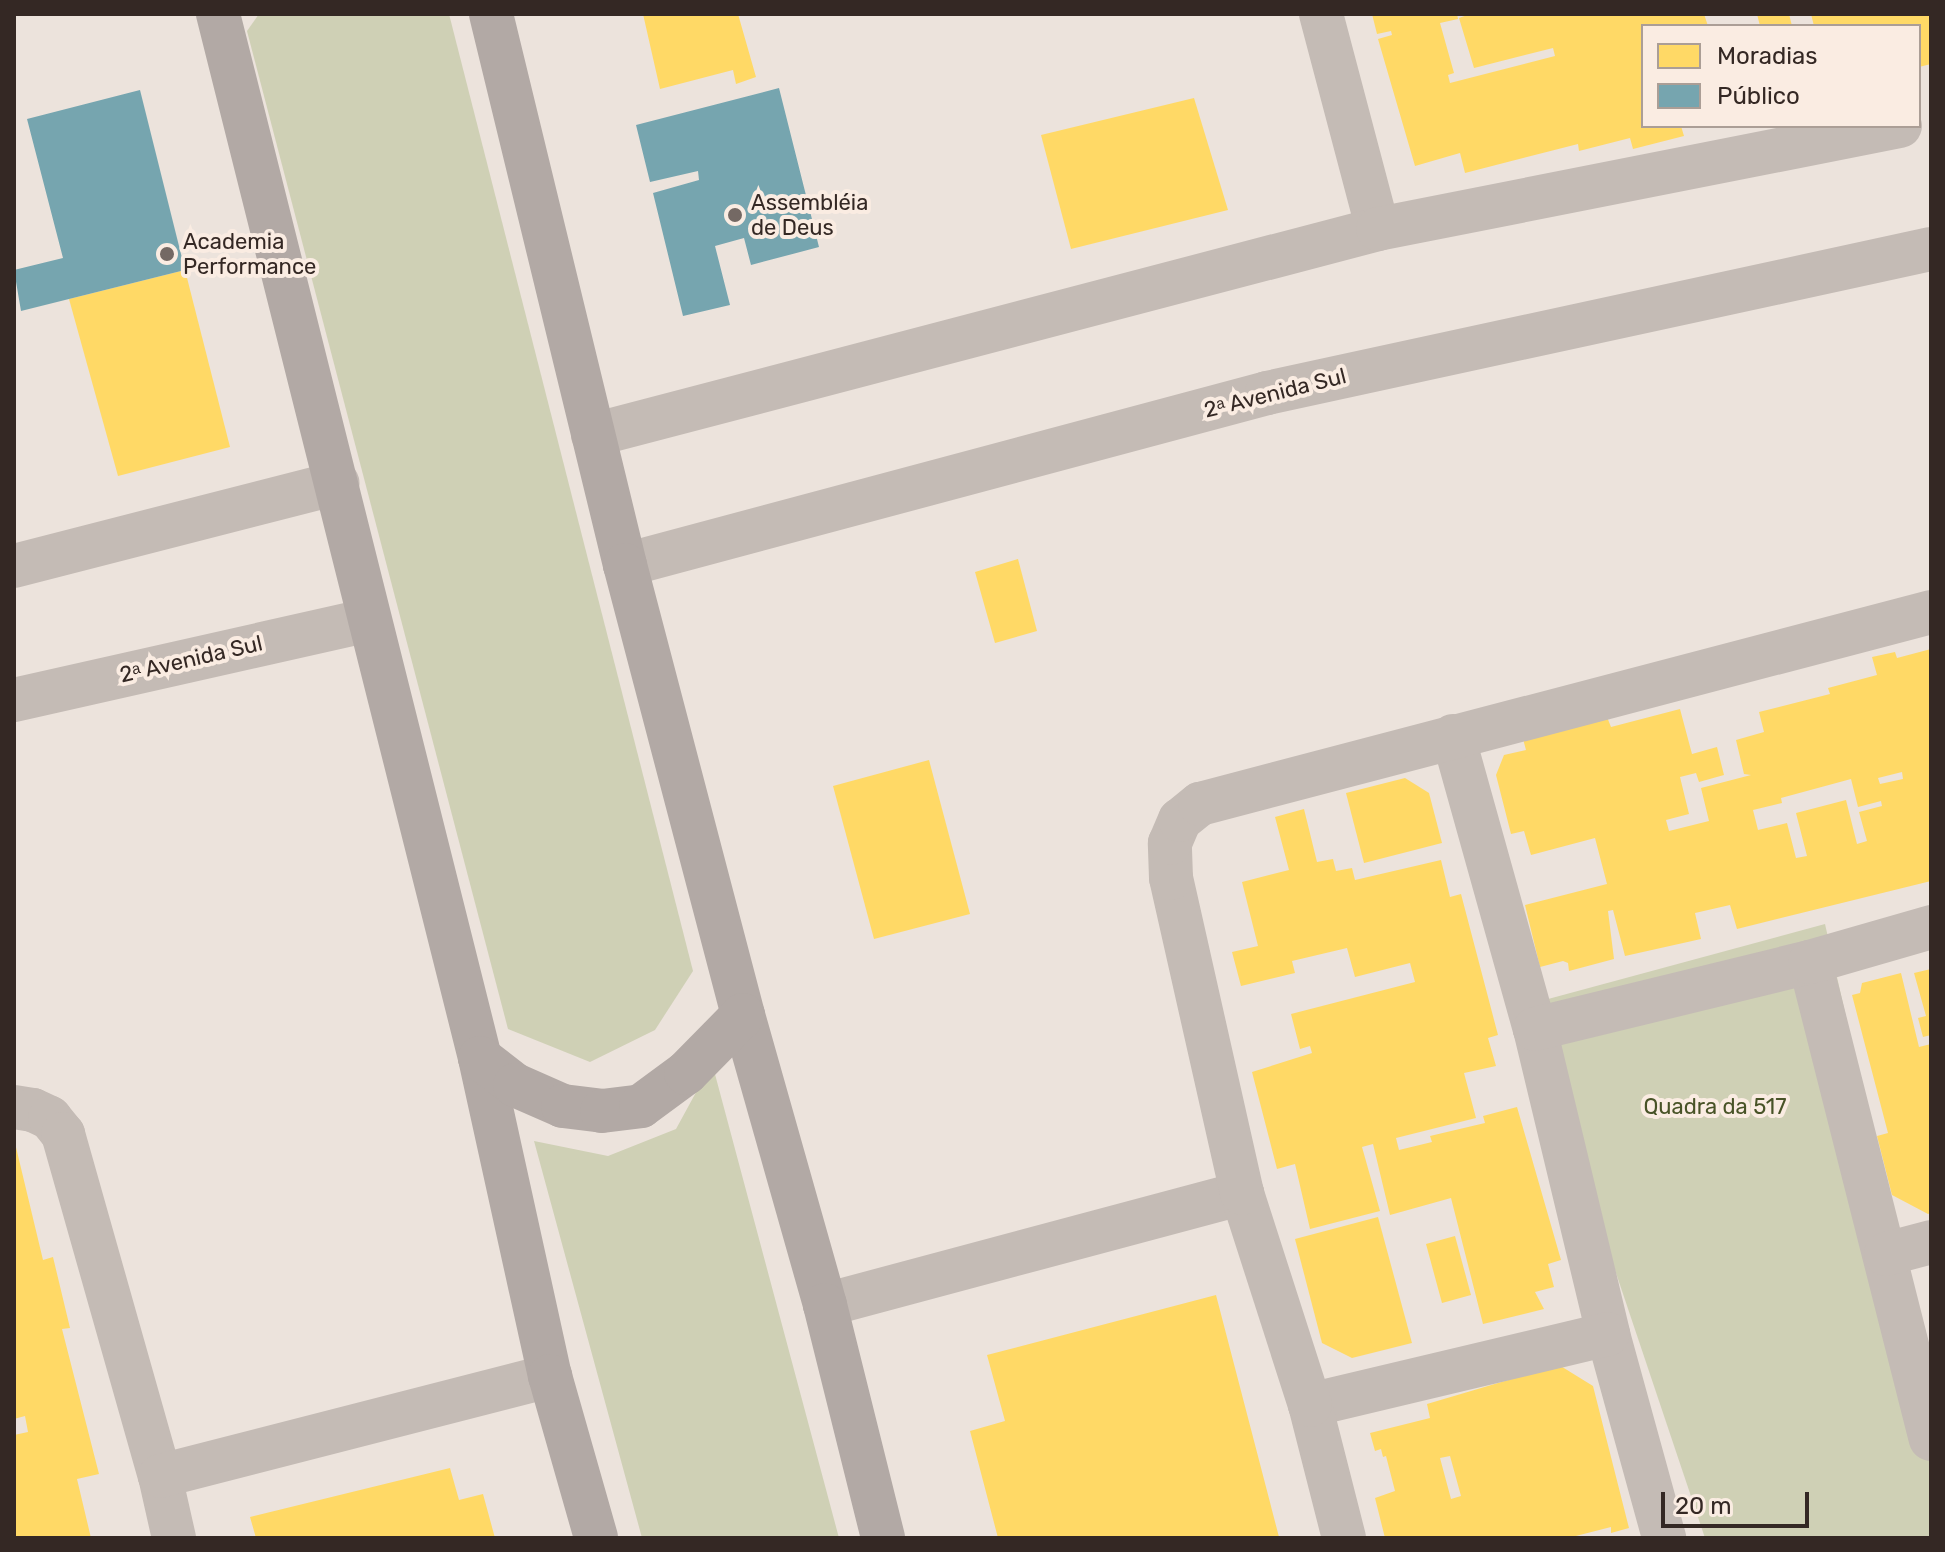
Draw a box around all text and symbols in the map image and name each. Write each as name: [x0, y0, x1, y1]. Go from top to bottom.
legend: [1641, 24, 1921, 128]
text: Moradias: [1717, 42, 1818, 70]
text: Público: [1717, 82, 1800, 110]
place label: Assembléia de Deus: [751, 189, 868, 240]
marker: Assembléia de Deus: [726, 206, 744, 224]
place label: Academia Performance: [183, 228, 316, 280]
marker: Academia Performance: [158, 245, 176, 263]
street label: 2ᵃ Avenida Sul: [1201, 363, 1349, 423]
street label: 2ᵃ Avenida Sul: [117, 630, 265, 688]
park label: Quadra da 517: [1643, 1094, 1787, 1120]
scale bar: [1665, 1476, 1813, 1526]
text: 20 m: [1675, 1492, 1732, 1520]

